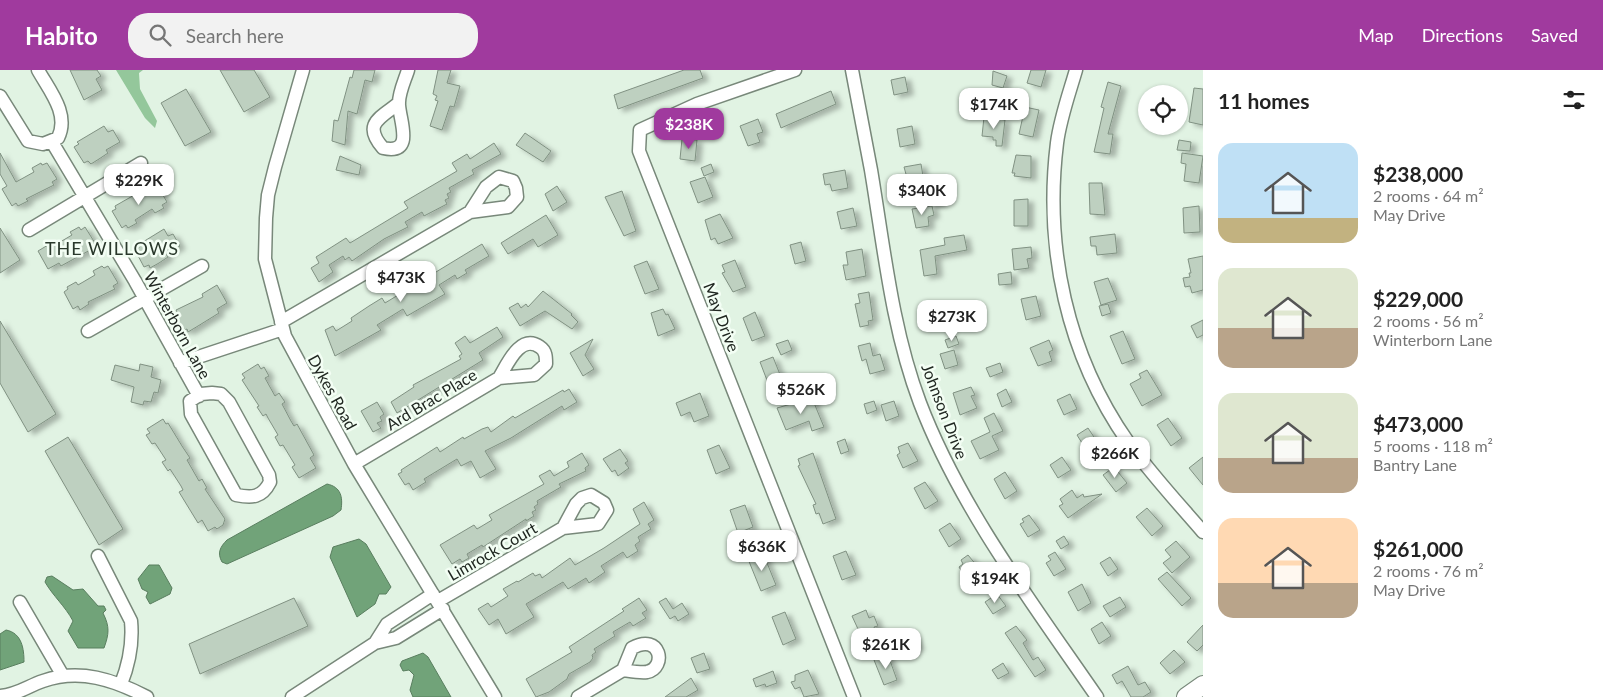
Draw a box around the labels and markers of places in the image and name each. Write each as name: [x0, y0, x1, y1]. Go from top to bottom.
pin: $174K: [959, 88, 1029, 130]
pin: $238K: [654, 108, 724, 150]
pin: $229K: [104, 164, 174, 206]
pin: $340K: [887, 174, 957, 216]
pin: $473K: [366, 260, 436, 303]
pin: $273K: [917, 300, 987, 342]
pin: $526K: [766, 372, 836, 415]
pin: $266K: [1080, 436, 1150, 479]
pin: $636K: [727, 530, 797, 572]
pin: $194K: [960, 562, 1030, 604]
pin: $261K: [851, 628, 921, 670]

